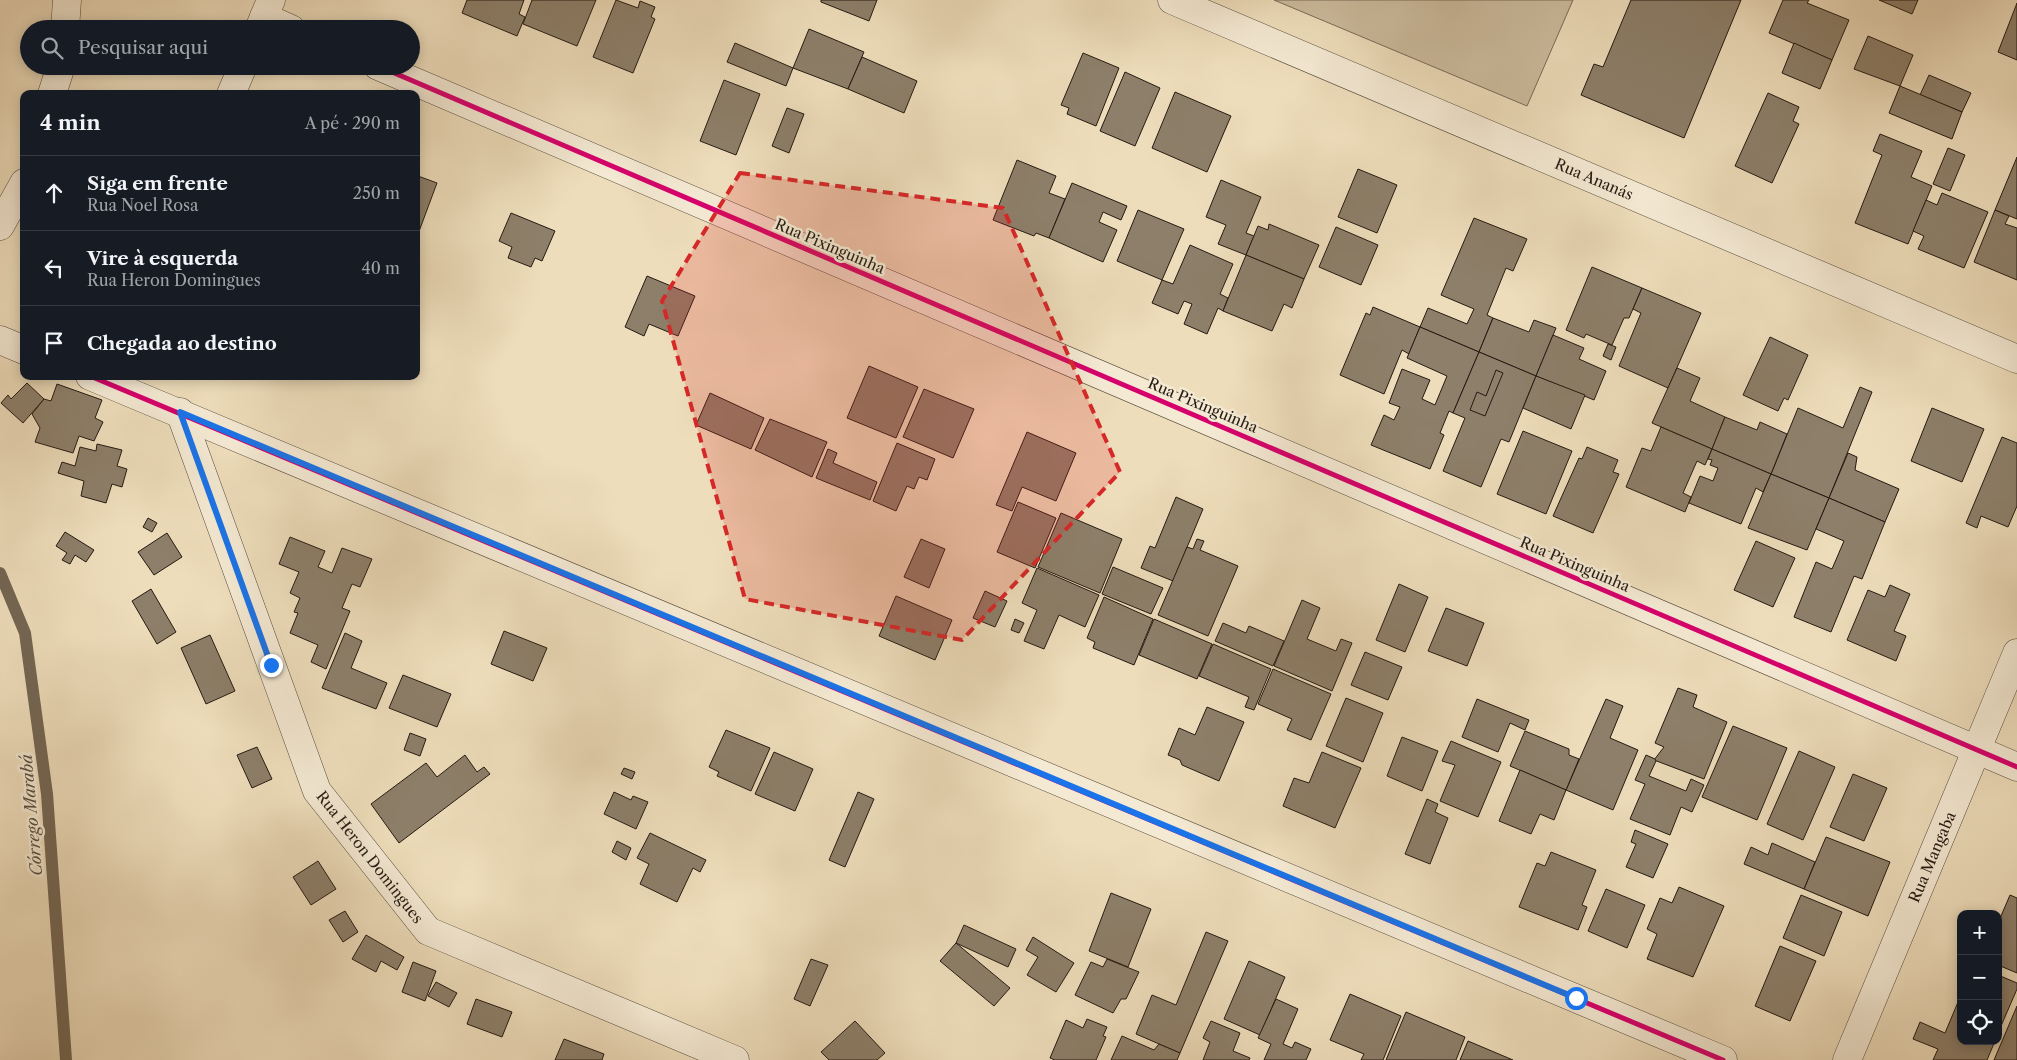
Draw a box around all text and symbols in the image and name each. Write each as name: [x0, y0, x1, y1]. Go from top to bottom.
search box: [20, 20, 420, 75]
icon: search: [38, 34, 66, 62]
text: Pesquisar aqui: [78, 36, 208, 59]
text: 4 min: [40, 110, 101, 135]
text: A pé · 290 m: [305, 113, 400, 133]
street label: Rua Ananás: [1552, 154, 1636, 204]
text: Siga em frente: [87, 172, 228, 195]
icon: ahead: [40, 179, 68, 207]
text: 250 m: [353, 183, 400, 203]
text: Rua Noel Rosa: [87, 195, 198, 215]
street label: Rua Pixinguinha: [772, 214, 888, 278]
text: Vire à esquerda: [87, 247, 238, 270]
icon: left: [40, 254, 68, 282]
text: 40 m: [361, 258, 400, 278]
text: Rua Heron Domingues: [87, 270, 261, 290]
icon: arrive: [40, 329, 68, 357]
text: Chegada ao destino: [87, 332, 277, 355]
street label: Rua Pixinguinha: [1145, 373, 1261, 437]
street label: Rua Pixinguinha: [1517, 532, 1633, 596]
route end: [260, 654, 283, 677]
water label: Córrego Marabá: [16, 753, 46, 877]
street label: Rua Heron Domingues: [312, 787, 428, 927]
street label: Rua Mangaba: [1904, 809, 1960, 905]
map controls: [1957, 910, 2002, 1045]
button: +: [1957, 910, 2002, 955]
button: −: [1957, 955, 2002, 1000]
route start: [1565, 987, 1588, 1010]
button: locate: [1957, 1000, 2002, 1045]

